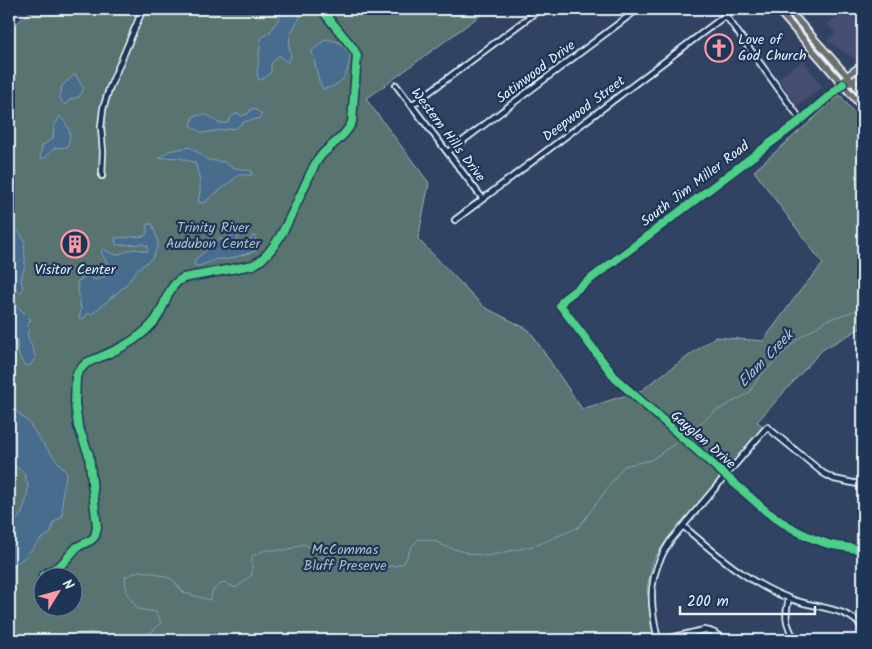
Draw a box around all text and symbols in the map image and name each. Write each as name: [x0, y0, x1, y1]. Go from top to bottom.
place label: Love of God Church: [738, 29, 807, 67]
church icon: Love of God Church: [704, 33, 734, 63]
street label: Satinwood Drive: [492, 34, 581, 109]
street label: Deepwood Street: [538, 70, 630, 147]
street label: Western Hills Drive: [405, 83, 491, 187]
street label: South Jim Miller Road: [636, 135, 755, 232]
park label: Trinity River Audubon Center: [166, 217, 261, 255]
building icon: Visitor Center: [60, 229, 90, 259]
place label: Visitor Center: [35, 259, 117, 281]
water label: Elam Creek: [732, 323, 801, 393]
street label: Gayglen Drive: [665, 405, 741, 475]
park label: McCommas Bluff Preserve: [304, 539, 387, 577]
north arrow: [32, 566, 82, 616]
text: N: [56, 575, 79, 595]
scale bar: [680, 584, 814, 616]
text: 200 m: [687, 590, 729, 614]

